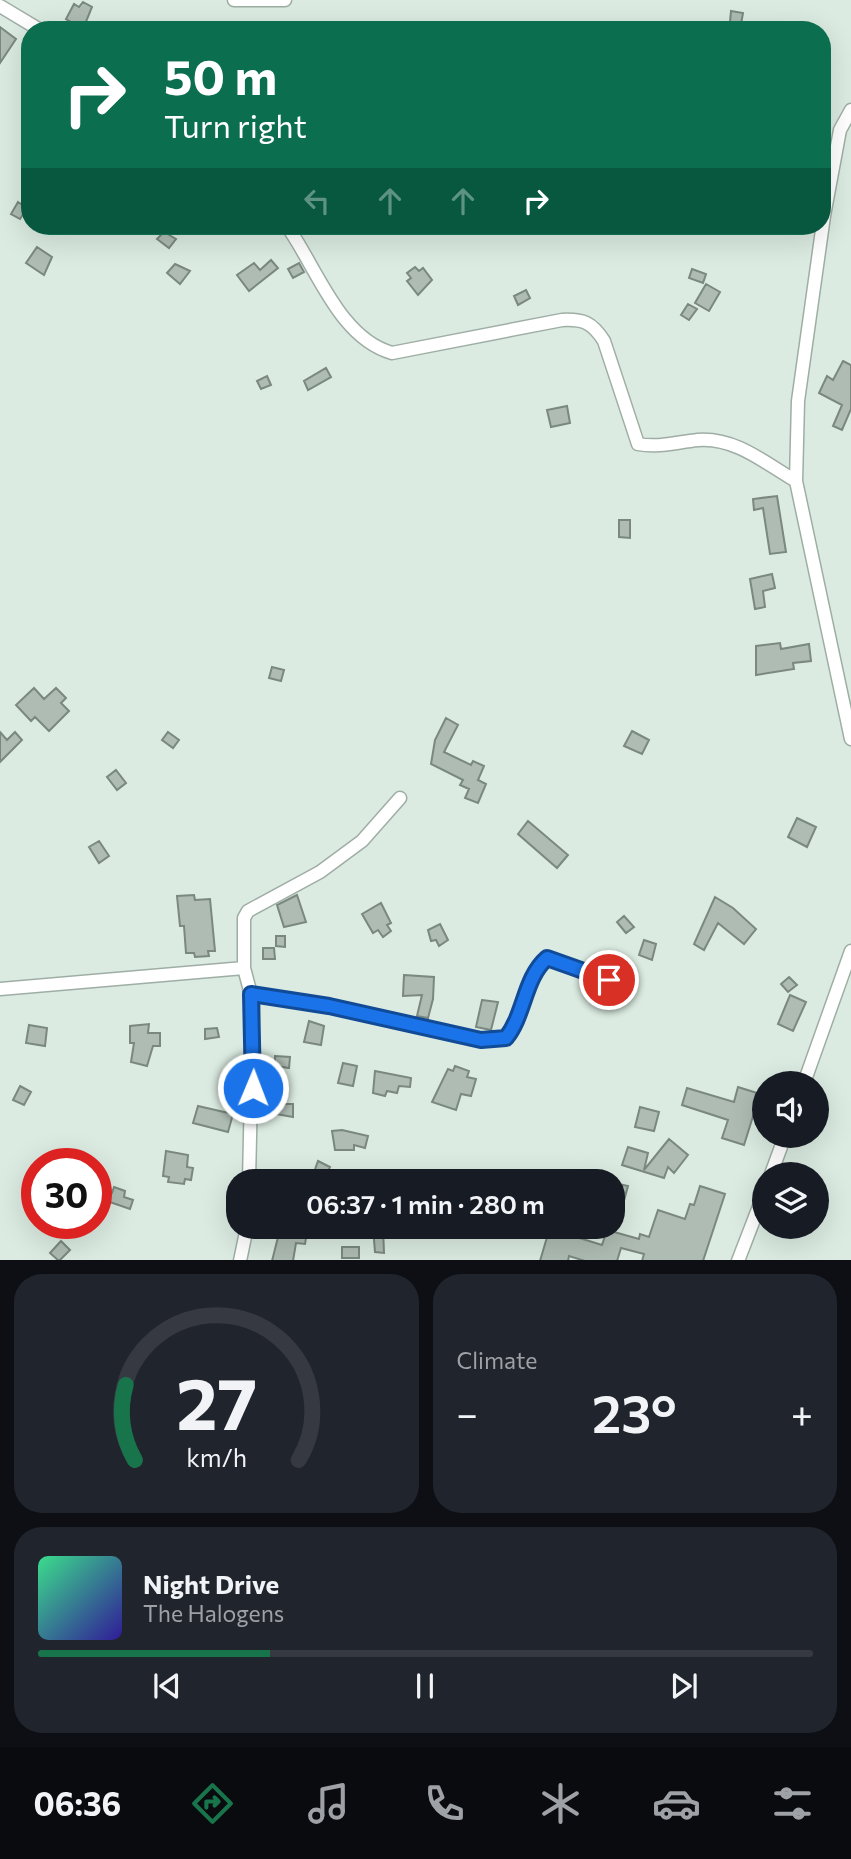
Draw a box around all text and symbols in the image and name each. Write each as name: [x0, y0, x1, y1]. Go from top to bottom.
text: 50 m: [164, 45, 277, 105]
icon: right: [49, 49, 140, 140]
text: Turn right: [164, 105, 307, 145]
icon: left: [298, 182, 336, 220]
icon: ahead: [371, 182, 409, 220]
icon: ahead: [444, 182, 482, 220]
icon: right: [517, 182, 555, 220]
pin: [579, 950, 639, 1010]
icon: arrive: [590, 961, 628, 999]
position arrow: [216, 1051, 290, 1125]
map controls: [752, 1071, 829, 1239]
button: sound: [752, 1071, 829, 1148]
speed limit sign: 30: [21, 1148, 112, 1239]
button: layers: [752, 1162, 829, 1239]
text: 06:37 · 1 min · 280 m: [306, 1188, 545, 1219]
text: Climate: [457, 1346, 538, 1374]
text: 27: [176, 1356, 257, 1445]
text: 23°: [592, 1380, 677, 1444]
text: −: [457, 1389, 478, 1436]
text: +: [791, 1389, 813, 1436]
text: km/h: [186, 1441, 247, 1471]
text: Night Drive: [143, 1568, 279, 1599]
text: The Halogens: [143, 1599, 284, 1627]
icon: previous: [148, 1667, 186, 1705]
icon: pause: [406, 1667, 444, 1705]
icon: next: [665, 1667, 703, 1705]
icon: directions: [188, 1779, 237, 1828]
icon: music: [304, 1779, 353, 1828]
icon: phone: [420, 1779, 469, 1828]
icon: climate: [536, 1779, 585, 1828]
icon: car: [652, 1779, 701, 1828]
icon: filters: [768, 1779, 817, 1828]
text: 06:36: [34, 1783, 121, 1823]

